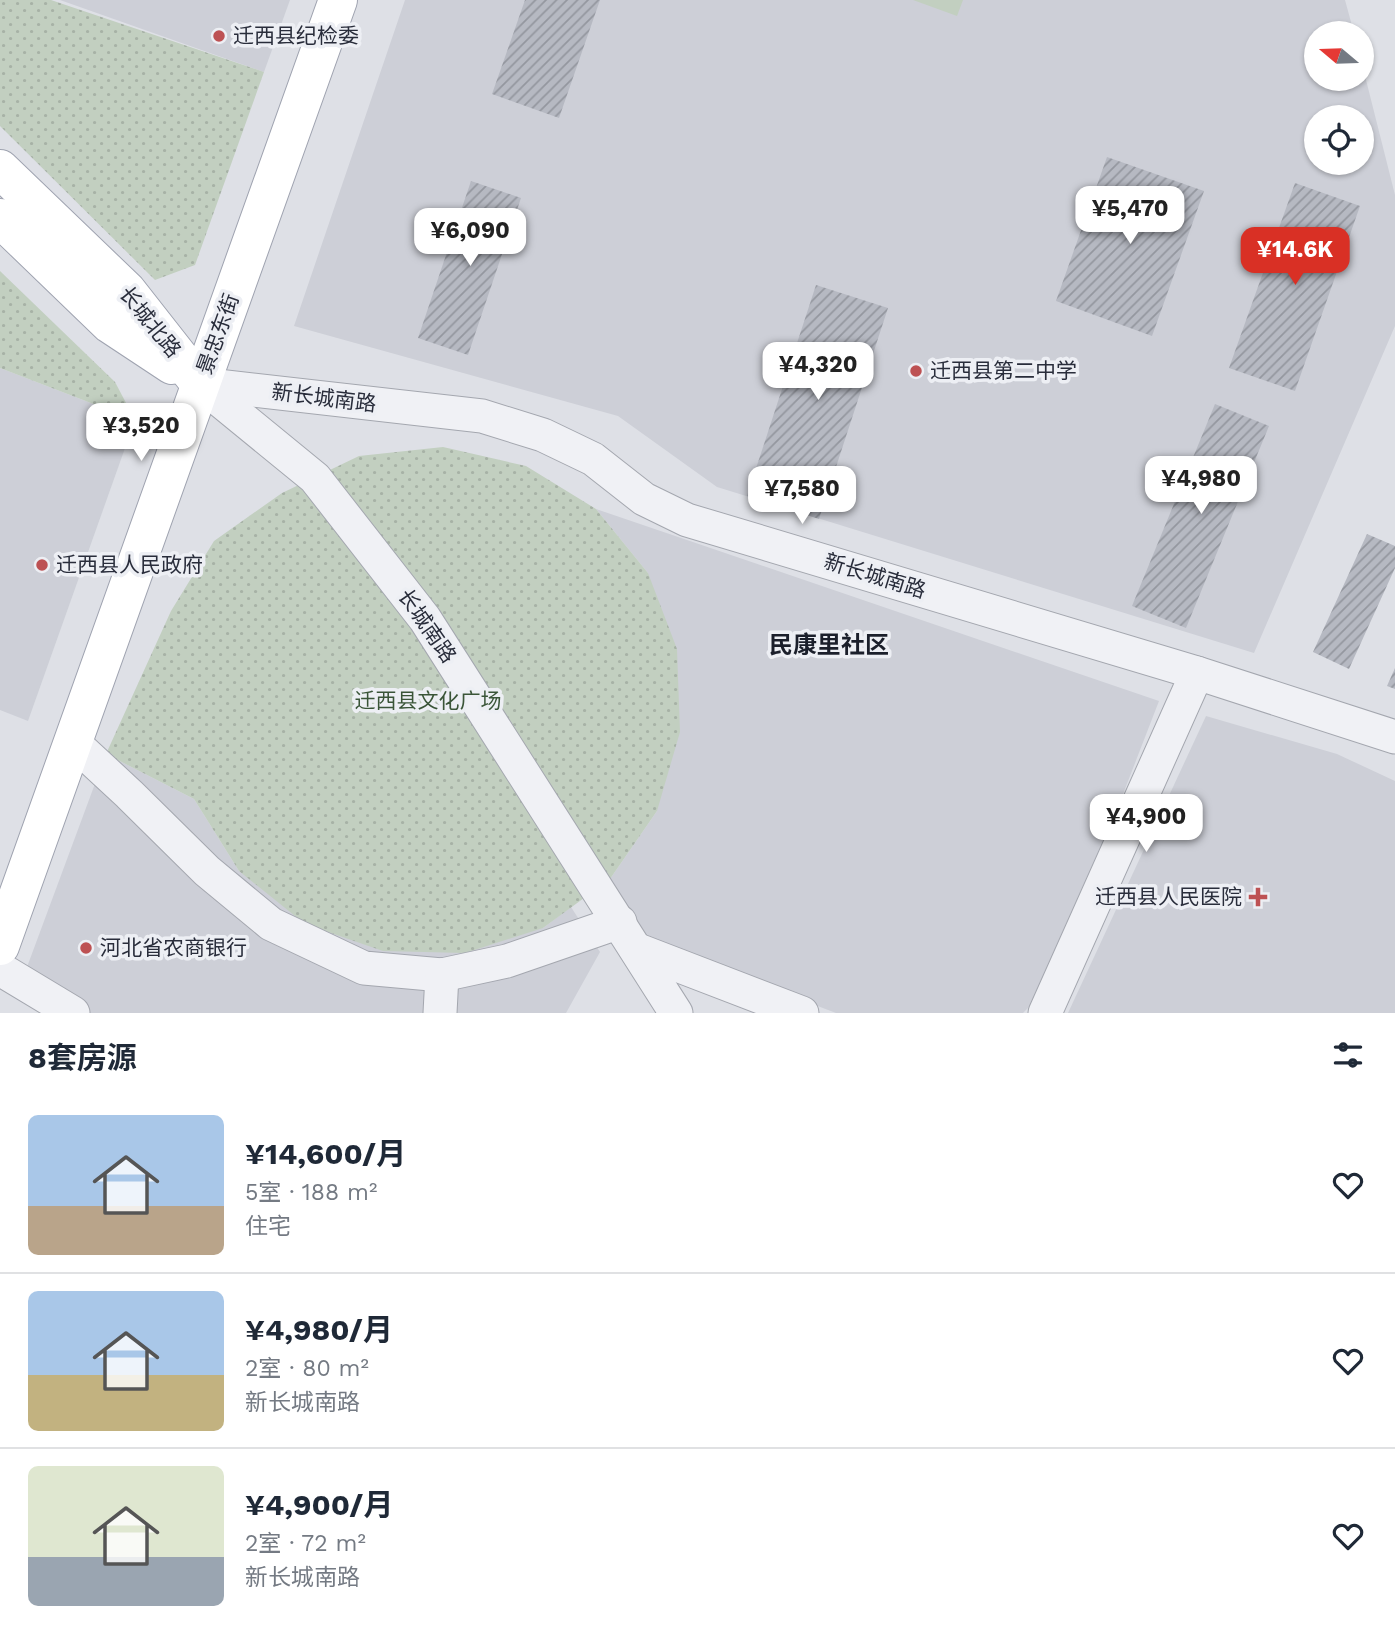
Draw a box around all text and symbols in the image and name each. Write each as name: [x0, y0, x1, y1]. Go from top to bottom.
north arrow: [1304, 21, 1374, 91]
map controls: [1304, 21, 1374, 175]
place label: 迁西县纪检委: [233, 23, 359, 48]
marker: 迁西县纪检委: [211, 28, 227, 44]
button: locate: [1304, 105, 1374, 175]
pin: ¥5,470: [1073, 187, 1187, 246]
text: ¥5,470: [1091, 195, 1169, 222]
pin: ¥6,090: [413, 208, 527, 268]
text: ¥6,090: [430, 217, 510, 244]
pin: ¥14.6K: [1238, 228, 1352, 287]
text: ¥14.6K: [1257, 236, 1333, 263]
street label: 长城北路: [114, 281, 187, 362]
street label: 景忠东街: [191, 290, 244, 378]
pin: ¥4,320: [761, 342, 875, 402]
text: ¥4,320: [779, 351, 857, 378]
place label: 迁西县第二中学: [930, 358, 1077, 383]
marker: 迁西县第二中学: [908, 363, 924, 379]
street label: 新长城南路: [270, 379, 378, 416]
pin: ¥3,520: [84, 404, 198, 463]
text: ¥3,520: [102, 412, 180, 439]
pin: ¥4,980: [1144, 456, 1258, 516]
text: ¥4,980: [1161, 465, 1241, 492]
pin: ¥7,580: [745, 466, 859, 526]
text: ¥7,580: [764, 475, 840, 502]
street label: 新长城南路: [821, 548, 929, 603]
place label: 迁西县人民政府: [56, 552, 203, 577]
marker: 迁西县人民政府: [34, 557, 50, 573]
street label: 长城南路: [393, 584, 462, 667]
district label: 民康里社区: [769, 631, 889, 659]
park label: 迁西县文化广场: [355, 688, 502, 713]
pin: ¥4,900: [1089, 794, 1203, 854]
text: ¥4,900: [1106, 803, 1186, 830]
place label: 迁西县人民医院: [1095, 884, 1242, 909]
marker: 迁西县人民医院: [1248, 887, 1268, 907]
place label: 河北省农商银行: [100, 935, 247, 960]
marker: 河北省农商银行: [78, 940, 94, 956]
icon: filters: [1329, 1036, 1367, 1074]
text: 8套房源: [28, 1040, 137, 1075]
text: ¥14,600/月: [245, 1136, 406, 1171]
icon: home: [84, 1143, 168, 1227]
icon: heart: [1329, 1166, 1367, 1204]
text: 5室 · 188 m²: [245, 1179, 377, 1206]
text: 住宅: [245, 1213, 291, 1240]
text: ¥4,980/月: [245, 1312, 393, 1347]
icon: home: [84, 1319, 168, 1403]
icon: heart: [1329, 1342, 1367, 1380]
text: 2室 · 80 m²: [245, 1355, 369, 1382]
text: 新长城南路: [245, 1389, 360, 1416]
text: ¥4,900/月: [245, 1487, 393, 1522]
icon: home: [84, 1494, 168, 1578]
icon: heart: [1329, 1517, 1367, 1555]
text: 2室 · 72 m²: [245, 1530, 366, 1557]
text: 新长城南路: [245, 1564, 360, 1591]

